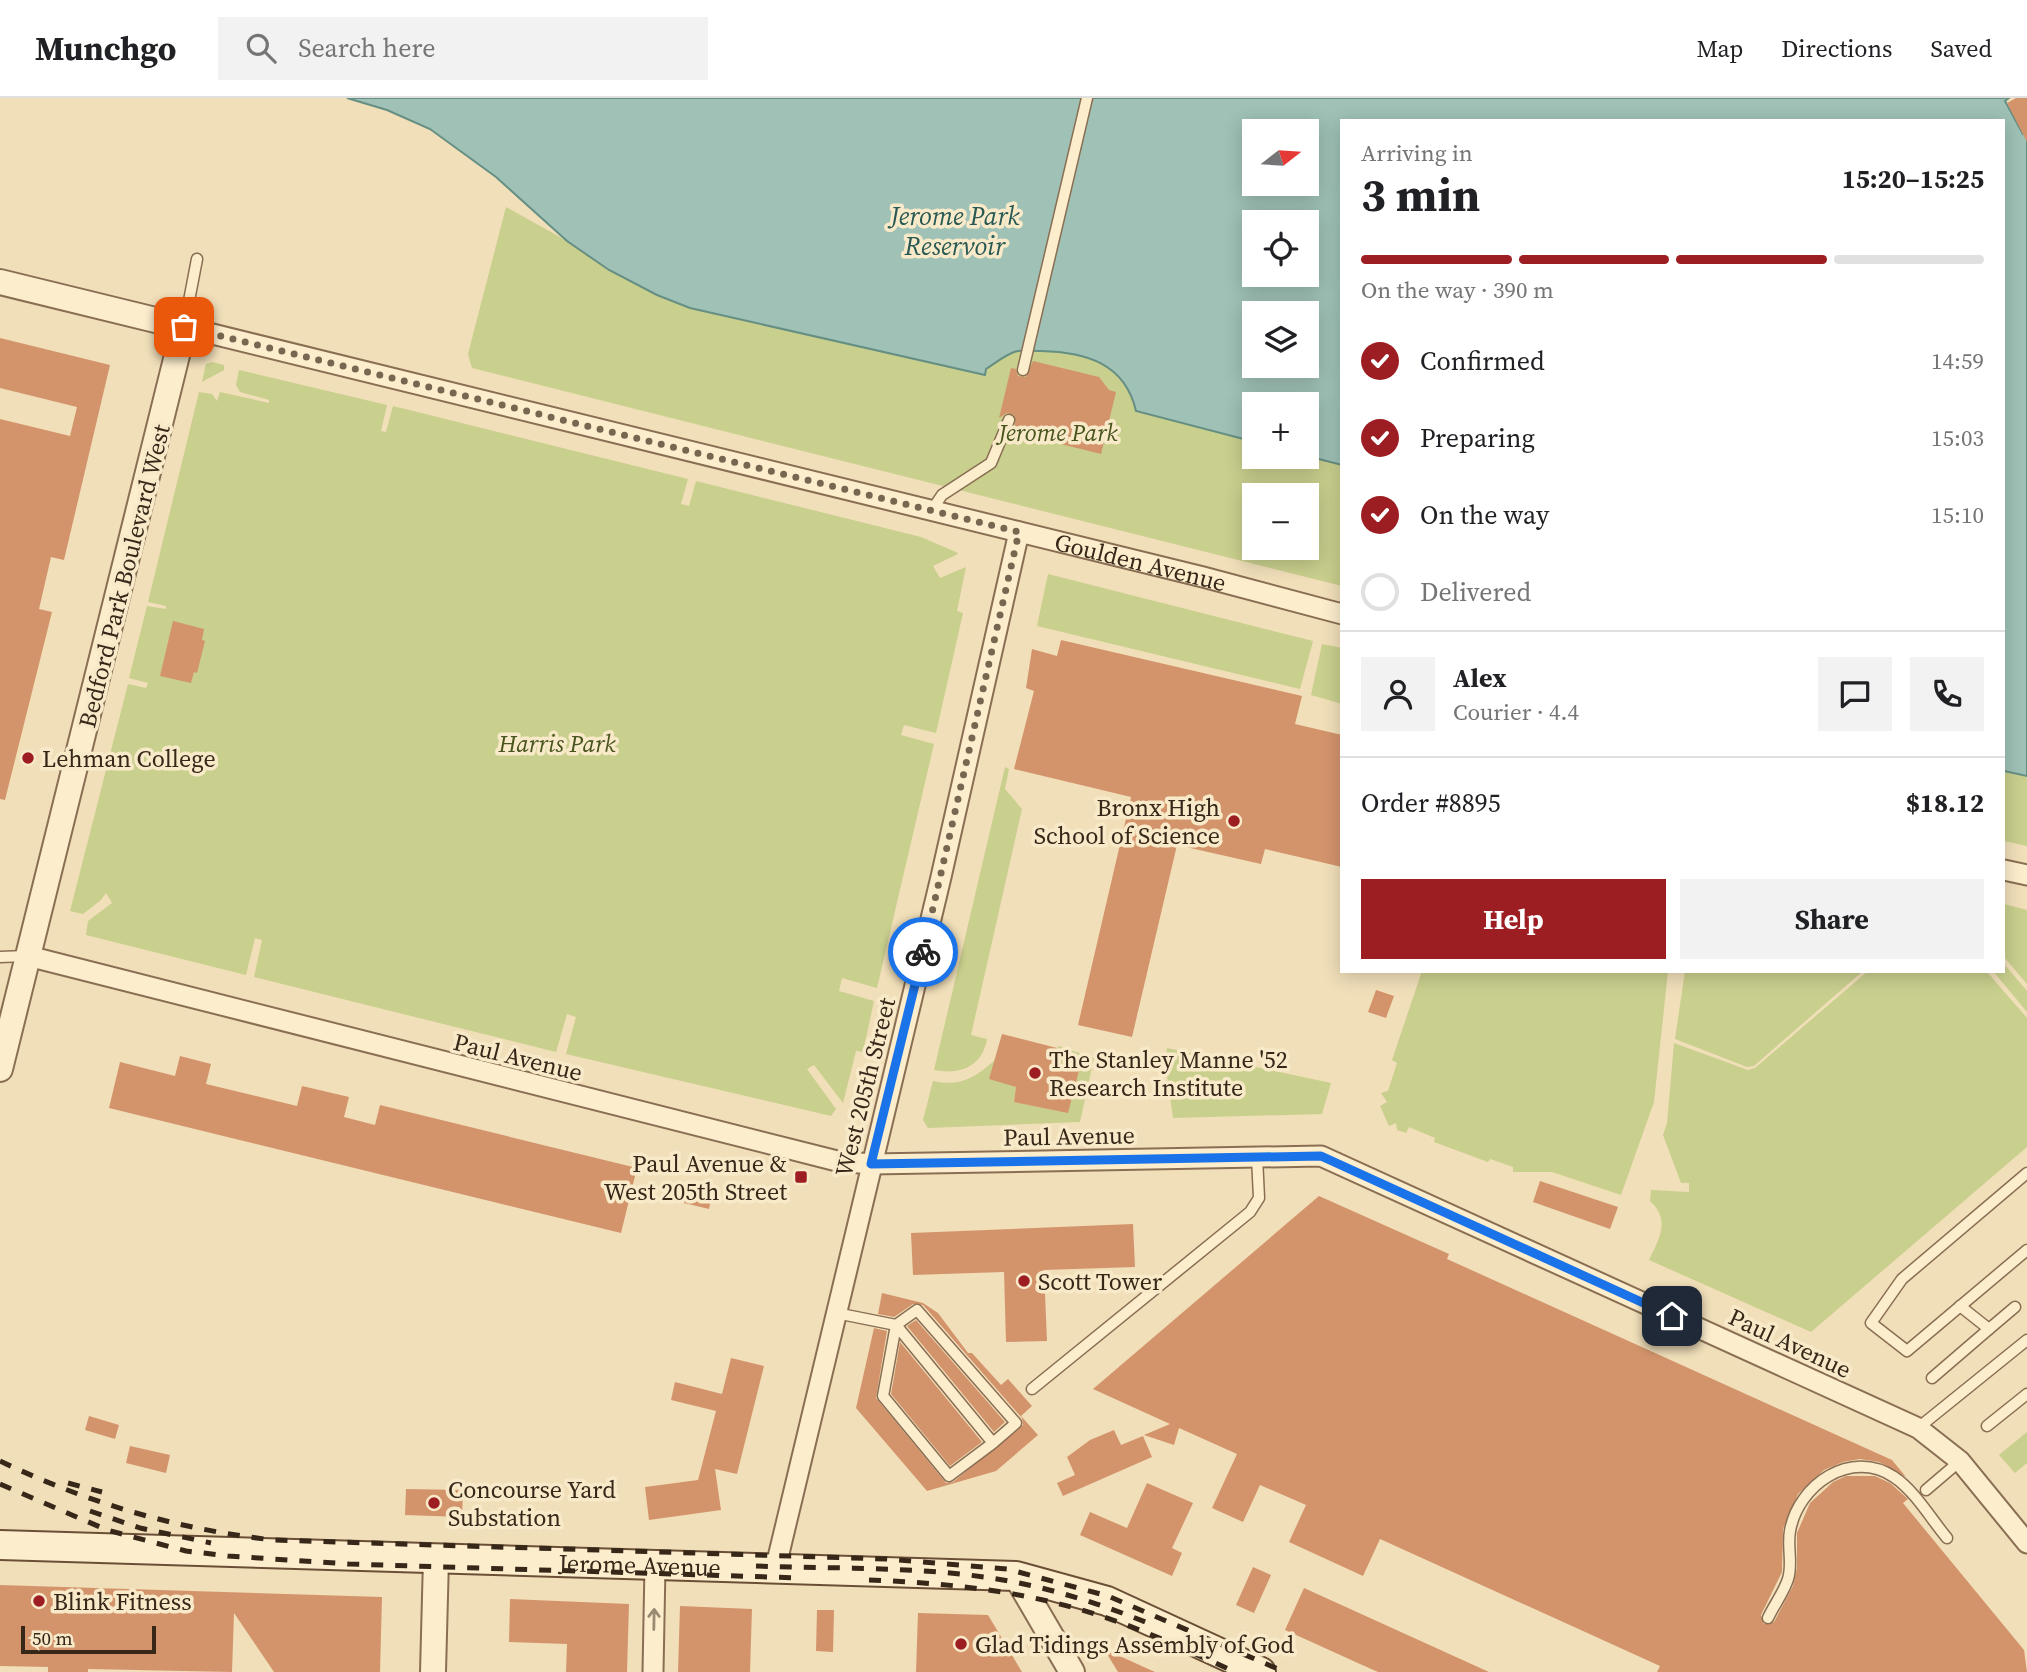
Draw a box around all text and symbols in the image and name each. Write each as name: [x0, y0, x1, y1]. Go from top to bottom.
search box: [218, 17, 708, 80]
text: Munchgo: [35, 26, 176, 71]
icon: search: [242, 29, 280, 67]
text: Search here: [298, 30, 435, 66]
text: Map: [1696, 32, 1743, 65]
text: Directions: [1781, 32, 1892, 65]
text: Saved: [1930, 32, 1992, 65]
north arrow: [1242, 119, 1320, 196]
map controls: [1242, 119, 1319, 560]
text: Arriving in: [1361, 137, 1473, 169]
text: 15:20–15:25: [1842, 161, 1984, 197]
text: 3 min: [1361, 163, 1480, 226]
water label: Jerome Park Reservoir: [887, 198, 1020, 264]
button: locate: [1242, 210, 1319, 287]
text: On the way · 390 m: [1361, 274, 1554, 306]
pin: [154, 297, 214, 357]
button: layers: [1242, 301, 1319, 378]
icon: bag: [165, 308, 203, 346]
icon: check: [1361, 342, 1399, 380]
text: Confirmed: [1420, 343, 1545, 379]
text: 14:59: [1931, 345, 1984, 377]
button: +: [1242, 392, 1319, 469]
park label: Jerome Park: [995, 416, 1118, 449]
icon: check: [1361, 419, 1399, 457]
text: Preparing: [1420, 420, 1535, 456]
street label: Bedford Park Boulevard West: [70, 421, 178, 731]
text: 15:03: [1931, 422, 1984, 454]
button: −: [1242, 483, 1319, 560]
icon: check: [1361, 496, 1399, 534]
text: On the way: [1420, 497, 1549, 533]
text: 15:10: [1931, 499, 1984, 531]
street label: Goulden Avenue: [1052, 525, 1230, 599]
text: Delivered: [1420, 574, 1531, 610]
button: person: [1361, 657, 1435, 731]
button: chat: [1818, 657, 1892, 731]
button: phone: [1910, 657, 1984, 731]
text: Alex: [1453, 660, 1507, 696]
text: Courier · 4.4: [1453, 696, 1579, 728]
park label: Harris Park: [497, 727, 616, 760]
place label: Lehman College: [42, 742, 216, 775]
marker: Lehman College: [20, 750, 36, 766]
text: Order #8895: [1361, 785, 1501, 821]
text: $18.12: [1906, 785, 1984, 821]
place label: Bronx High School of Science: [1034, 791, 1220, 852]
marker: Bronx High School of Science: [1226, 813, 1242, 829]
button: Help: [1361, 879, 1666, 959]
button: Share: [1680, 879, 1984, 959]
courier: [888, 917, 958, 987]
icon: bike: [904, 933, 942, 971]
street label: West 205th Street: [827, 994, 903, 1180]
street label: Paul Avenue: [450, 1025, 586, 1089]
place label: The Stanley Manne '52 Research Institute: [1049, 1043, 1288, 1104]
marker: The Stanley Manne '52 Research Institute: [1027, 1065, 1043, 1081]
street label: Paul Avenue: [1003, 1118, 1135, 1154]
place label: Paul Avenue & West 205th Street: [604, 1147, 787, 1208]
marker: Paul Avenue & West 205th Street: [793, 1169, 809, 1185]
place label: Scott Tower: [1038, 1265, 1162, 1298]
marker: Scott Tower: [1016, 1273, 1032, 1289]
pin: [1642, 1286, 1702, 1346]
icon: home: [1653, 1297, 1691, 1335]
street label: Paul Avenue: [1723, 1300, 1857, 1386]
place label: Concourse Yard Substation: [448, 1473, 616, 1534]
marker: Concourse Yard Substation: [426, 1495, 442, 1511]
street label: Jerome Avenue: [557, 1546, 721, 1583]
place label: Blink Fitness: [53, 1585, 192, 1618]
marker: Blink Fitness: [31, 1593, 47, 1609]
one-way arrow: [647, 1608, 661, 1631]
scale bar: [21, 1623, 156, 1655]
text: 50 m: [32, 1625, 73, 1651]
place label: Glad Tidings Assembly of God: [975, 1628, 1294, 1661]
marker: Glad Tidings Assembly of God: [953, 1636, 969, 1652]

